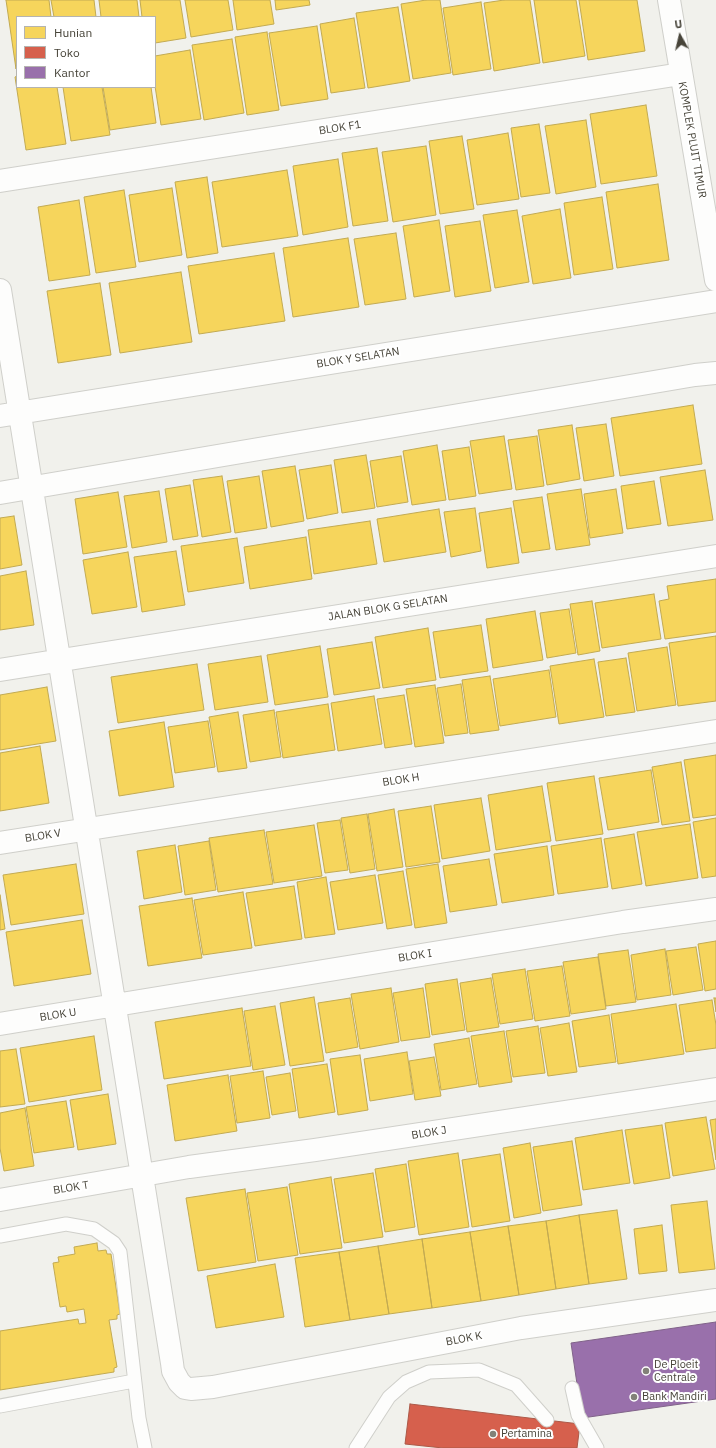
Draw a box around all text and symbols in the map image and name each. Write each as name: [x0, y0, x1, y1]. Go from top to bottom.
legend: [16, 16, 156, 88]
north arrow: [660, 16, 700, 56]
text: U: [674, 17, 683, 32]
text: Hunian: [54, 25, 92, 40]
text: Toko: [54, 45, 80, 60]
text: Kantor: [54, 65, 90, 80]
street label: KOMPLEK PLUIT TIMUR: [675, 81, 709, 199]
street label: BLOK F1: [318, 118, 362, 138]
street label: BLOK Y SELATAN: [315, 345, 401, 371]
street label: JALAN BLOK G SELATAN: [327, 592, 449, 624]
street label: BLOK H: [381, 771, 421, 789]
street label: BLOK V: [24, 827, 62, 845]
street label: BLOK I: [397, 947, 433, 965]
street label: BLOK U: [39, 1006, 77, 1024]
street label: BLOK J: [411, 1124, 447, 1142]
street label: BLOK T: [52, 1179, 90, 1197]
street label: BLOK K: [445, 1329, 483, 1349]
place label: De Ploeit Centrale: [654, 1358, 698, 1384]
marker: De Ploeit Centrale: [641, 1366, 651, 1376]
place label: Bank Mandiri: [642, 1390, 707, 1404]
marker: Bank Mandiri: [629, 1392, 639, 1402]
place label: Pertamina: [501, 1427, 552, 1441]
marker: Pertamina: [488, 1429, 498, 1439]

